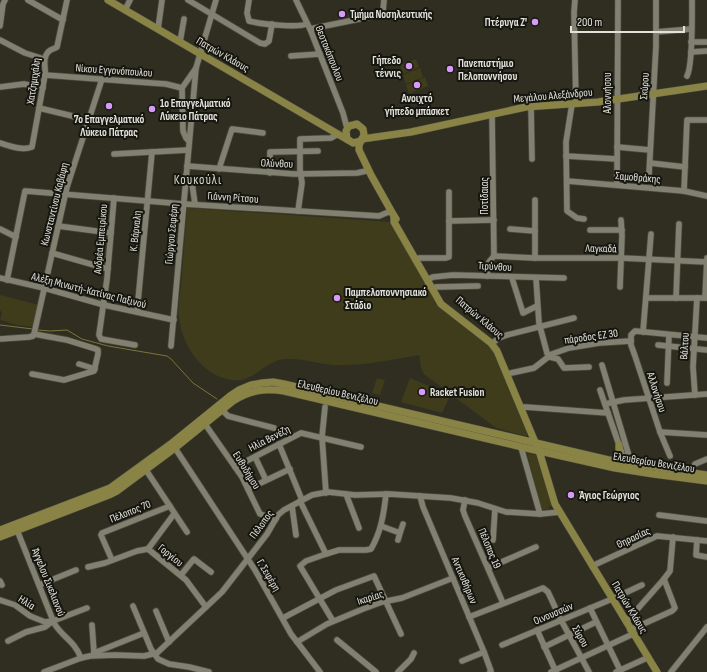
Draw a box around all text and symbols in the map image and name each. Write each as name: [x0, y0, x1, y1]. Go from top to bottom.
place label: Τμήμα Νοσηλευτικής: [350, 8, 433, 21]
scale bar: [571, 8, 684, 34]
marker: Τμήμα Νοσηλευτικής: [337, 9, 347, 19]
text: 200 m: [577, 15, 603, 30]
place label: Πτέρυγα Ζ': [485, 16, 527, 29]
marker: Πτέρυγα Ζ': [530, 17, 540, 27]
street label: Θεοτοκόπουλου: [312, 23, 347, 83]
street label: Πατρών Κλάους: [194, 34, 251, 75]
place label: Γήπεδο τέννις: [372, 54, 401, 80]
street label: Χατζημιχάλη: [24, 57, 43, 106]
place label: Πανεπιστήμιο Πελοποννήσου: [458, 57, 517, 83]
street label: Νίκου Εγγονόπουλου: [75, 61, 153, 80]
marker: Γήπεδο τέννις: [404, 61, 414, 71]
marker: Πανεπιστήμιο Πελοποννήσου: [445, 64, 455, 74]
street label: Αλοννήσου: [601, 72, 614, 115]
street label: Σκύρου: [637, 72, 652, 100]
marker: Ανοιχτό γήπεδο μπάσκετ: [412, 80, 422, 90]
street label: Μεγάλου Αλεξάνδρου: [513, 86, 593, 105]
place label: Ανοιχτό γήπεδο μπάσκετ: [385, 92, 450, 118]
place label: 1o Επαγγελματικό Λύκειο Πάτρας: [159, 97, 231, 123]
marker: 7ο Επαγγελματικό Λύκειο Πάτρας: [104, 101, 114, 111]
marker: 1o Επαγγελματικό Λύκειο Πάτρας: [147, 104, 157, 114]
place label: 7ο Επαγγελματικό Λύκειο Πάτρας: [74, 113, 145, 139]
street label: Ολύνθου: [260, 156, 294, 171]
street label: Κωνσταντίνου Καβάφη: [38, 161, 71, 247]
street label: Σαμοθράκης: [615, 169, 661, 186]
district label: Κουκούλι: [174, 172, 222, 188]
street label: Ποτίδαιας: [478, 177, 491, 215]
street label: Γιάννη Ρίτσου: [207, 189, 259, 206]
street label: Ανδρέα Εμπειρίκου: [91, 203, 110, 276]
street label: Γιώργου Σεφέρη: [162, 203, 181, 265]
street label: Κ. Βάρναλη: [127, 210, 144, 252]
street label: Λαγκαδά: [584, 242, 617, 255]
street label: Τιρύνθου: [478, 259, 513, 274]
street label: Αλέξη Μινωτή-Κατίνας Παξινού: [29, 270, 148, 311]
place label: Παμπελοποννησιακό Στάδιο: [345, 286, 427, 312]
marker: Παμπελοποννησιακό Στάδιο: [332, 293, 342, 303]
street label: Πατρών Κλάους: [453, 294, 506, 341]
street label: πάροδος ΕΖ 30: [563, 326, 619, 347]
street label: Βάλτου: [677, 332, 692, 360]
street label: Αλλονήσου: [644, 370, 669, 414]
street label: Ελευθερίου Βενιζέλου: [296, 377, 380, 408]
place label: Racket Fusion: [430, 386, 484, 399]
marker: Racket Fusion: [417, 387, 427, 397]
street label: Ηλία Βενέζη: [246, 422, 292, 454]
street label: Ευθυδήμου: [230, 449, 263, 492]
street label: Ελευθερίου Βενιζέλου: [612, 450, 696, 475]
place label: Άγιος Γεώργιος: [579, 489, 640, 502]
marker: Άγιος Γεώργιος: [566, 490, 576, 500]
street label: Πέλοπος 70: [108, 497, 153, 526]
street label: Πέλοπος: [247, 507, 276, 541]
street label: Θηρασίας: [614, 524, 652, 551]
street label: Πέλοπος 19: [475, 526, 504, 570]
street label: Γοργίου: [155, 541, 186, 570]
street label: Άγγελου Σικελιανού: [29, 546, 68, 618]
street label: Αντικυθήρων: [448, 554, 480, 606]
street label: Γ. Σεφέρη: [254, 557, 283, 594]
street label: Πατρών Κλάους: [609, 579, 650, 636]
street label: Ικαρίας: [355, 587, 385, 608]
street label: Ηλία: [16, 592, 38, 613]
street label: Οινουσσών: [531, 599, 576, 628]
street label: Σύρου: [569, 623, 592, 650]

